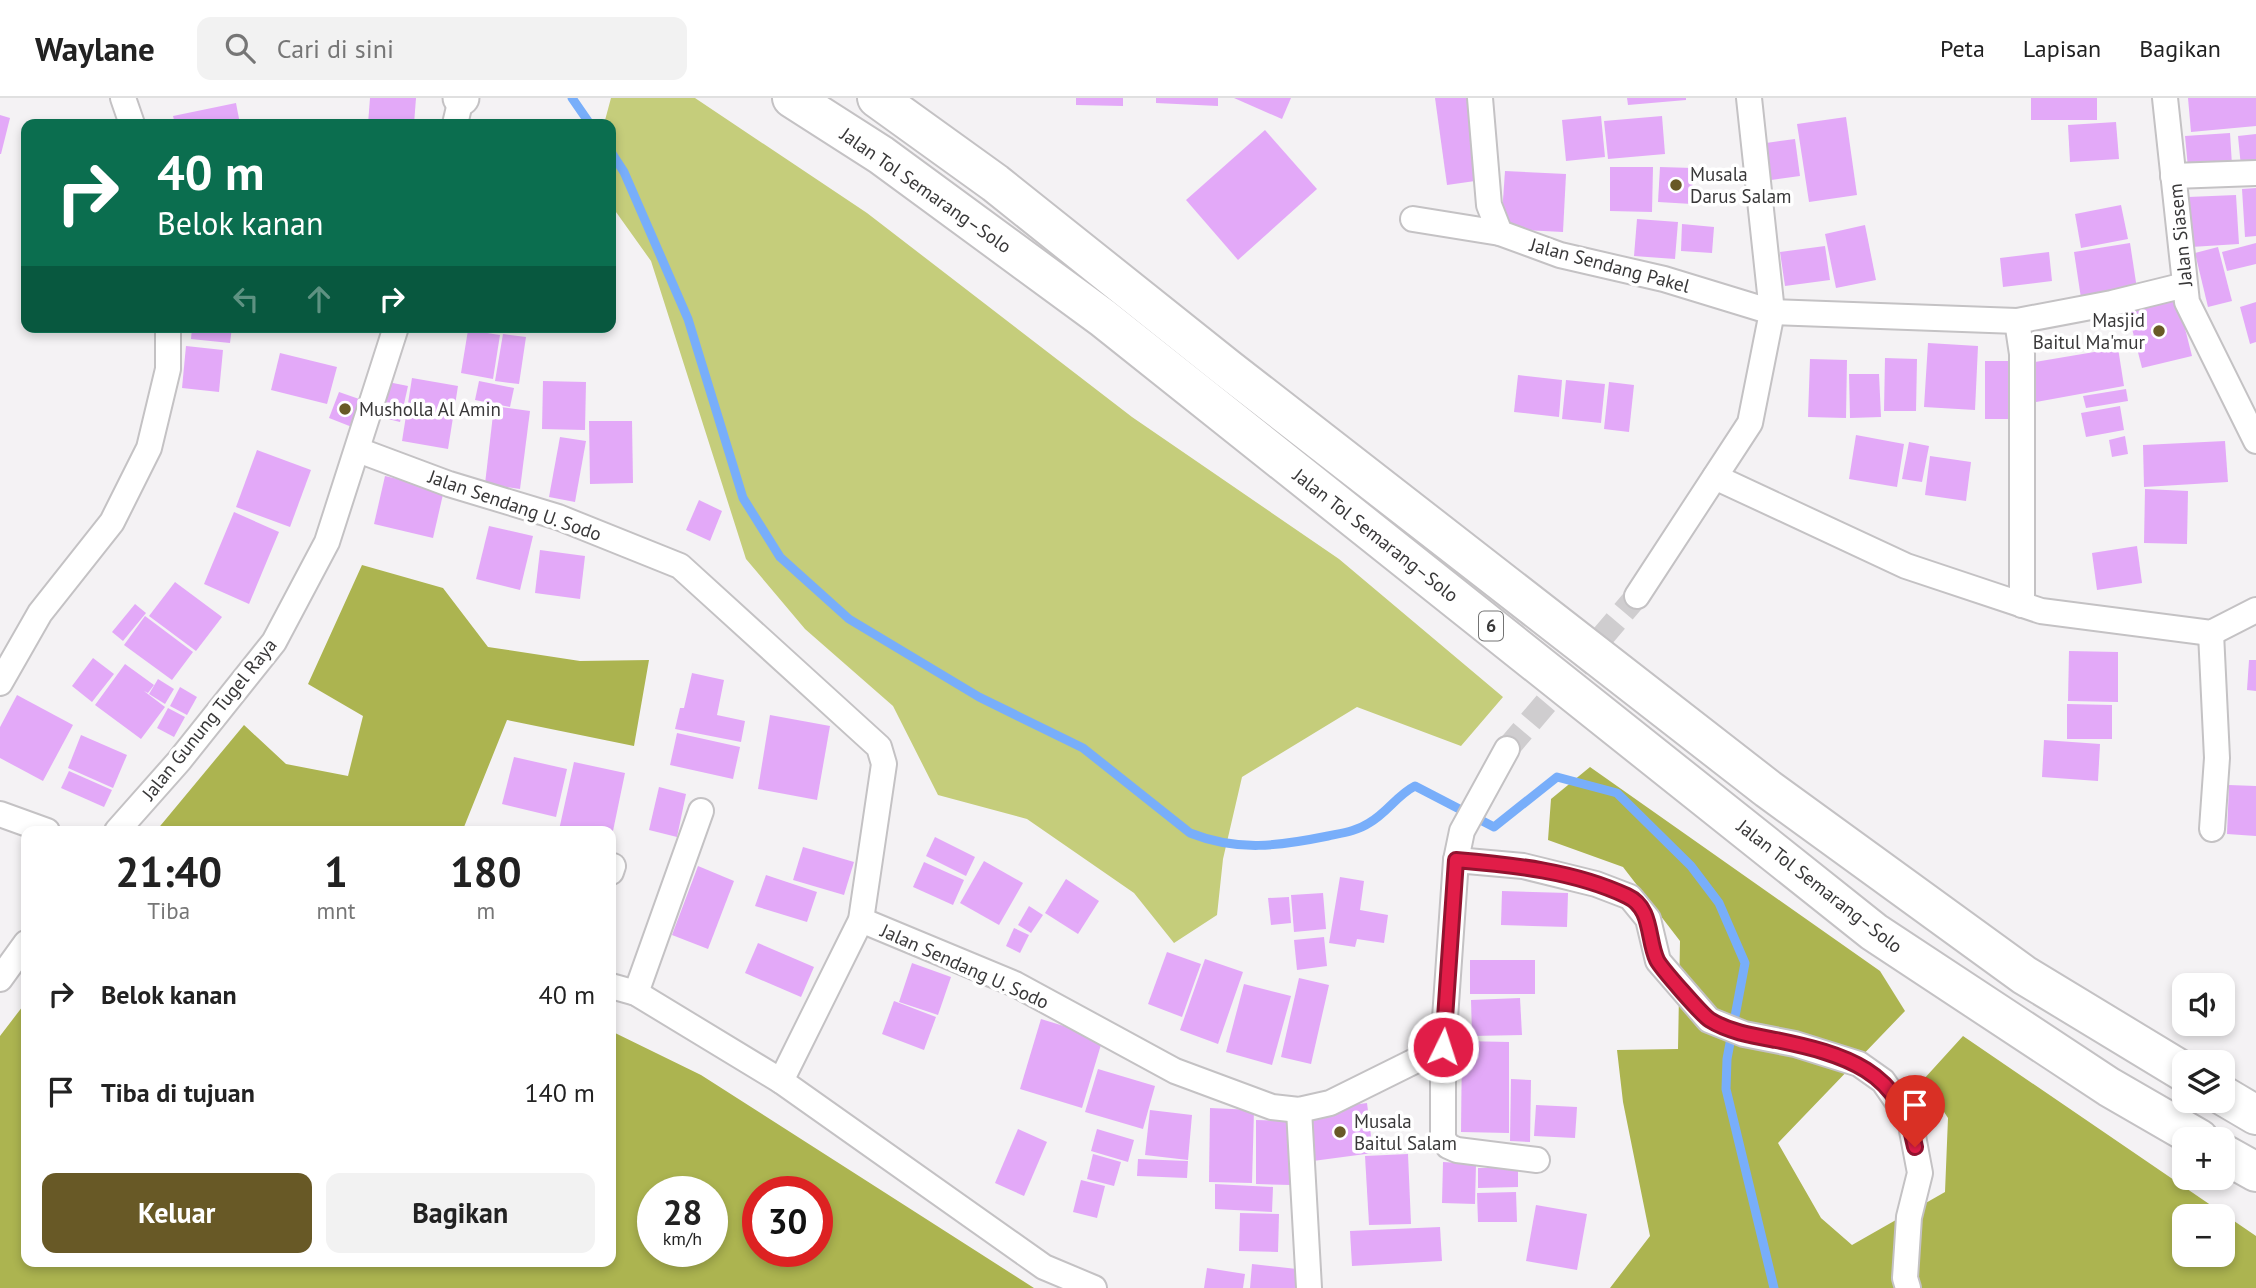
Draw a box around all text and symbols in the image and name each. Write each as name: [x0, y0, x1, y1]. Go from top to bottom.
search box: [197, 17, 687, 80]
text: Waylane: [35, 27, 155, 70]
icon: search: [221, 29, 259, 67]
text: Cari di sini: [277, 32, 394, 65]
text: Peta: [1940, 33, 1985, 64]
text: Lapisan: [2023, 33, 2101, 64]
text: Bagikan: [2139, 33, 2221, 64]
street label: Jalan Tol Semarang–Solo: [835, 121, 1016, 258]
text: 40 m: [157, 140, 264, 204]
icon: right: [42, 147, 133, 238]
place label: Musala Darus Salam: [1690, 162, 1792, 208]
marker: Musala Darus Salam: [1668, 177, 1684, 193]
street label: Jalan Siasem: [2163, 182, 2197, 289]
text: Belok kanan: [157, 202, 323, 244]
street label: Jalan Sendang Pakel: [1527, 232, 1693, 298]
icon: left: [227, 280, 265, 318]
icon: ahead: [300, 280, 338, 318]
icon: right: [373, 280, 411, 318]
place label: Masjid Baitul Ma'mur: [2033, 308, 2146, 354]
marker: Masjid Baitul Ma'mur: [2151, 323, 2167, 339]
place label: Musholla Al Amin: [359, 397, 501, 421]
marker: Musholla Al Amin: [337, 401, 353, 417]
street label: Jalan Tol Semarang–Solo: [1288, 462, 1464, 607]
street label: Jalan Sendang U. Sodo: [424, 464, 605, 546]
road number: 6: [1479, 612, 1503, 640]
street label: Jalan Gunung Tugel Raya: [136, 633, 282, 805]
street label: Jalan Tol Semarang–Solo: [1732, 813, 1908, 958]
text: 21:40: [115, 844, 222, 899]
text: 1: [324, 844, 348, 899]
text: 180: [450, 844, 521, 899]
text: Tiba: [147, 896, 190, 925]
text: mnt: [317, 896, 356, 925]
text: m: [476, 896, 495, 925]
street label: Jalan Sendang U. Sodo: [876, 918, 1053, 1014]
map controls: [2172, 973, 2235, 1267]
button: sound: [2172, 973, 2235, 1036]
icon: right: [42, 975, 80, 1013]
text: Belok kanan: [101, 978, 237, 1011]
text: 40 m: [539, 978, 595, 1011]
position arrow: [1406, 1010, 1480, 1084]
button: layers: [2172, 1050, 2235, 1113]
icon: arrive: [42, 1073, 80, 1111]
pin: [1885, 1075, 1945, 1147]
text: Tiba di tujuan: [101, 1076, 255, 1109]
text: 140 m: [524, 1076, 595, 1109]
icon: arrive: [1896, 1086, 1934, 1124]
place label: Musala Baitul Salam: [1354, 1109, 1457, 1155]
marker: Musala Baitul Salam: [1332, 1124, 1348, 1140]
button: +: [2172, 1127, 2235, 1190]
button: Keluar: [42, 1173, 312, 1253]
button: Bagikan: [326, 1173, 595, 1253]
speed limit sign: 30: [742, 1176, 833, 1267]
text: 28: [663, 1189, 702, 1235]
button: −: [2172, 1204, 2235, 1267]
text: km/h: [663, 1227, 702, 1250]

